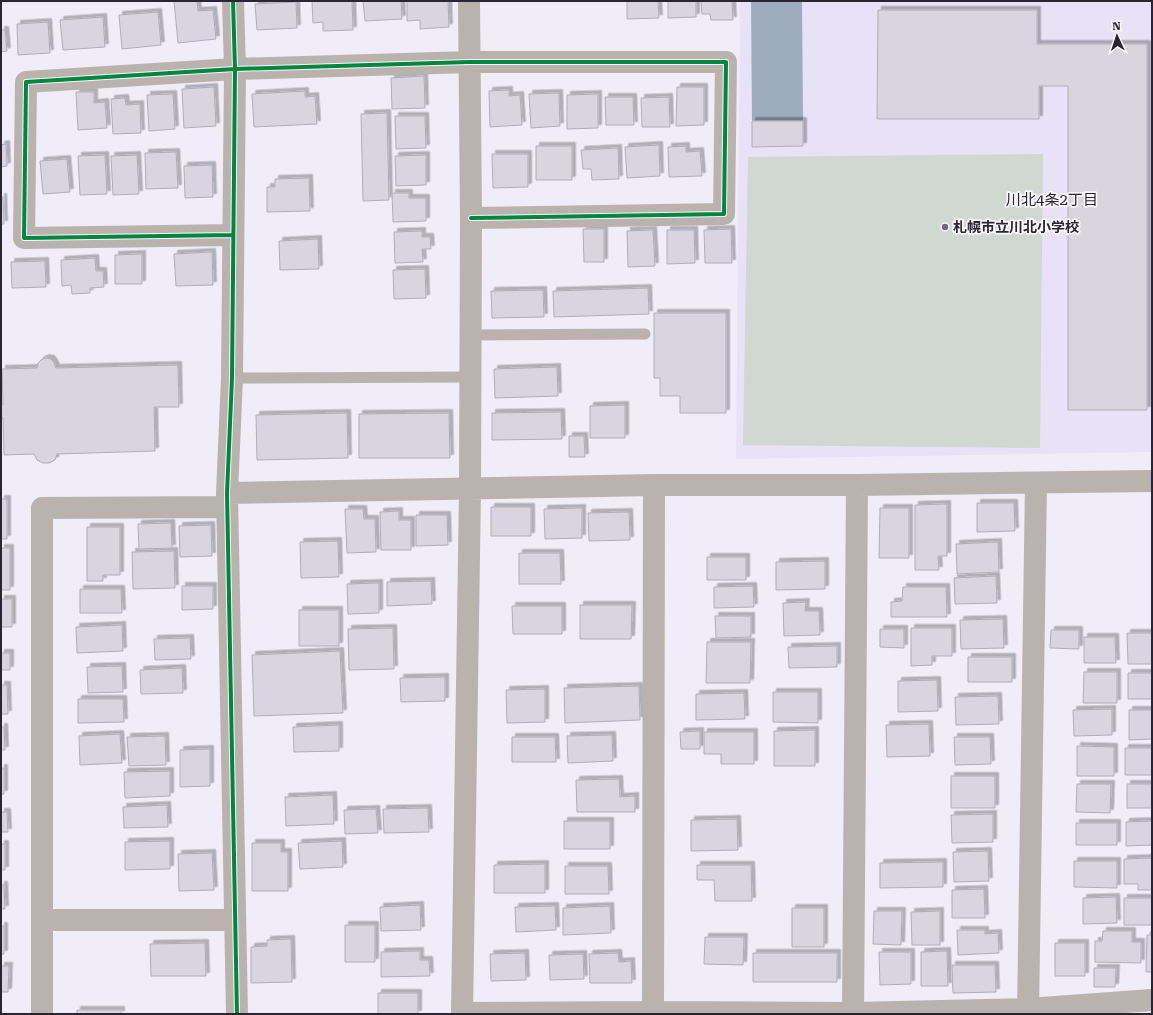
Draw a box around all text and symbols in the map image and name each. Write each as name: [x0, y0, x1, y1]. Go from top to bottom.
north arrow: [1097, 16, 1137, 56]
text: N: [1112, 20, 1122, 33]
district label: 川北4条2丁目: [1006, 191, 1098, 209]
place label: 札幌市立川北小学校: [953, 219, 1079, 235]
marker: 札幌市立川北小学校: [940, 222, 950, 232]

